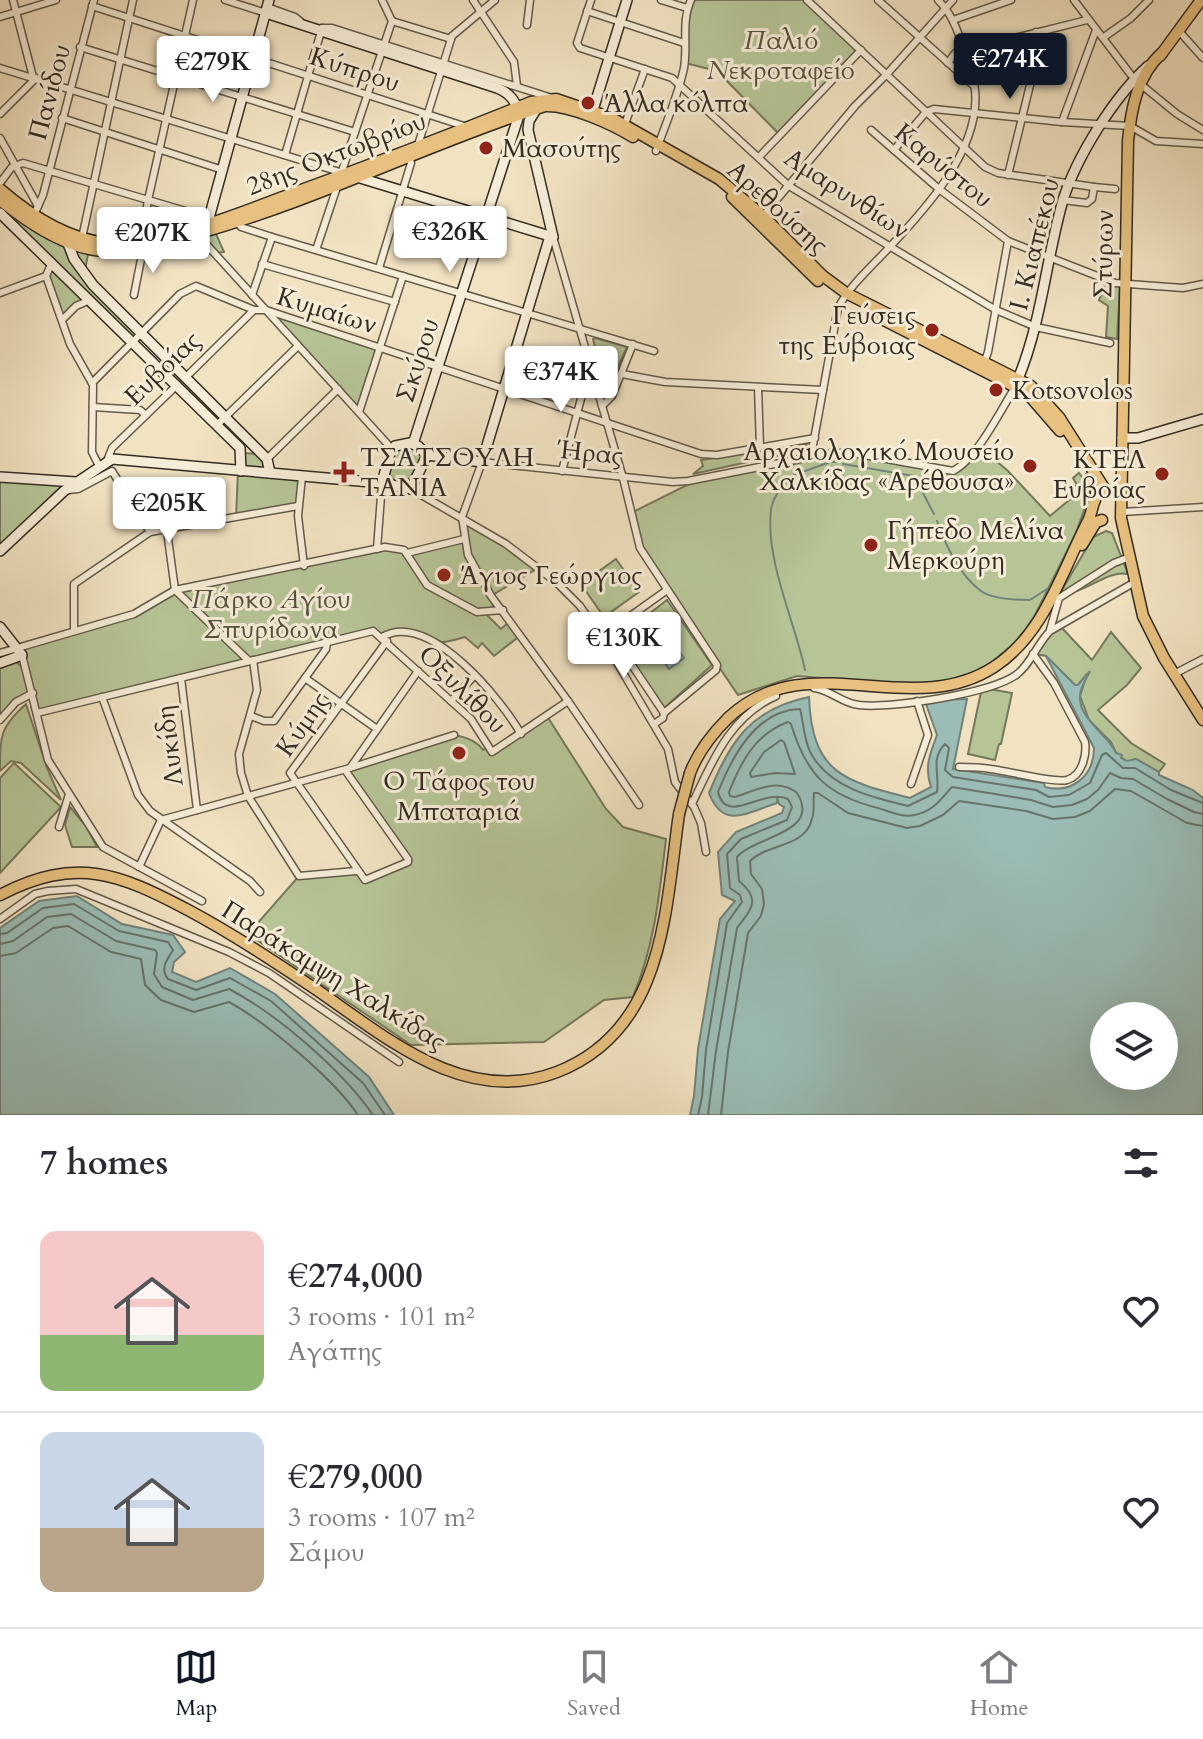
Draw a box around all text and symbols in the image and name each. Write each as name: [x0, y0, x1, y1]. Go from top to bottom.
park label: Παλιό Νεκροταφείο: [707, 23, 855, 88]
pin: €274K: [954, 33, 1066, 101]
pin: €279K: [157, 36, 269, 104]
street label: Κύπρου: [305, 39, 404, 100]
street label: Πανίδου: [20, 40, 79, 144]
text: €274K: [972, 41, 1048, 76]
text: €279K: [175, 44, 251, 79]
place label: Άλλα κόλπα: [604, 86, 748, 121]
marker: Άλλα κόλπα: [579, 94, 597, 112]
street label: 28ης Οκτωβρίου: [241, 103, 431, 204]
street label: Καρύστου: [887, 115, 1000, 216]
place label: Μασούτης: [502, 131, 621, 166]
marker: Μασούτης: [477, 139, 495, 157]
street label: Αμαρυνθίων: [777, 140, 916, 247]
street label: Αρεθούσης: [720, 153, 836, 262]
street label: Ι. Κιαπέκου: [1001, 174, 1068, 314]
pin: €326K: [394, 206, 506, 274]
pin: €207K: [97, 207, 209, 275]
street label: Στύρων: [1085, 209, 1122, 299]
text: €326K: [412, 214, 488, 249]
text: €207K: [115, 215, 191, 250]
street label: Κυμαίων: [273, 279, 381, 342]
place label: Γεύσεις της Εύβοιας: [779, 298, 916, 363]
street label: Σκύρου: [387, 313, 448, 407]
marker: Γεύσεις της Εύβοιας: [923, 321, 941, 339]
street label: Ευβοίας: [117, 323, 208, 413]
pin: €374K: [505, 346, 617, 414]
text: €374K: [523, 354, 599, 389]
place label: Kotsovolos: [1012, 373, 1133, 408]
marker: Kotsovolos: [987, 381, 1005, 399]
street label: Ήρας: [555, 432, 625, 473]
place label: Αρχαιολογικό Μουσείο Χαλκίδας «Αρέθουσα»: [743, 434, 1014, 499]
place label: ΤΣΑΤΣΟΥΛΗ ΤΑΝΙΑ: [360, 440, 534, 505]
place label: ΚΤΕΛ Ευβοίας: [1052, 442, 1146, 507]
marker: Αρχαιολογικό Μουσείο Χαλκίδας «Αρέθουσα»: [1021, 457, 1039, 475]
marker: ΤΣΑΤΣΟΥΛΗ ΤΑΝΙΑ: [335, 463, 353, 481]
marker: ΚΤΕΛ Ευβοίας: [1153, 465, 1171, 483]
pin: €205K: [113, 477, 225, 545]
text: €205K: [131, 485, 207, 520]
place label: Γήπεδο Μελίνα Μερκούρη: [887, 513, 1064, 578]
marker: Γήπεδο Μελίνα Μερκούρη: [862, 536, 880, 554]
place label: Άγιος Γεώργιος: [460, 558, 643, 593]
marker: Άγιος Γεώργιος: [435, 566, 453, 584]
park label: Πάρκο Αγίου Σπυρίδωνα: [191, 582, 351, 647]
pin: €130K: [568, 612, 680, 680]
text: €130K: [586, 620, 662, 655]
street label: Οξυλίθου: [411, 637, 515, 741]
street label: Κύμης: [268, 685, 337, 764]
street label: Λυκίδη: [147, 704, 192, 788]
marker: Ο Τάφος του Μπαταριά: [450, 744, 468, 762]
place label: Ο Τάφος του Μπαταριά: [383, 764, 535, 829]
street label: Παράκαμψη Χαλκίδας: [215, 892, 452, 1059]
map controls: [1090, 1002, 1178, 1090]
button: layers: [1090, 1002, 1178, 1090]
text: 7 homes: [40, 1140, 168, 1186]
icon: filters: [1119, 1141, 1163, 1185]
text: €274,000: [288, 1253, 423, 1299]
icon: home: [104, 1263, 200, 1359]
icon: heart: [1119, 1289, 1163, 1333]
text: 3 rooms · 101 m²: [288, 1299, 475, 1334]
text: Αγάπης: [288, 1334, 382, 1369]
text: €279,000: [288, 1454, 423, 1500]
icon: home: [104, 1464, 200, 1560]
icon: heart: [1119, 1490, 1163, 1534]
text: 3 rooms · 107 m²: [288, 1500, 475, 1535]
text: Σάμου: [288, 1535, 365, 1570]
tab: Map: [174, 1645, 218, 1723]
tab: Saved: [567, 1645, 621, 1723]
tab: Home: [970, 1645, 1029, 1723]

